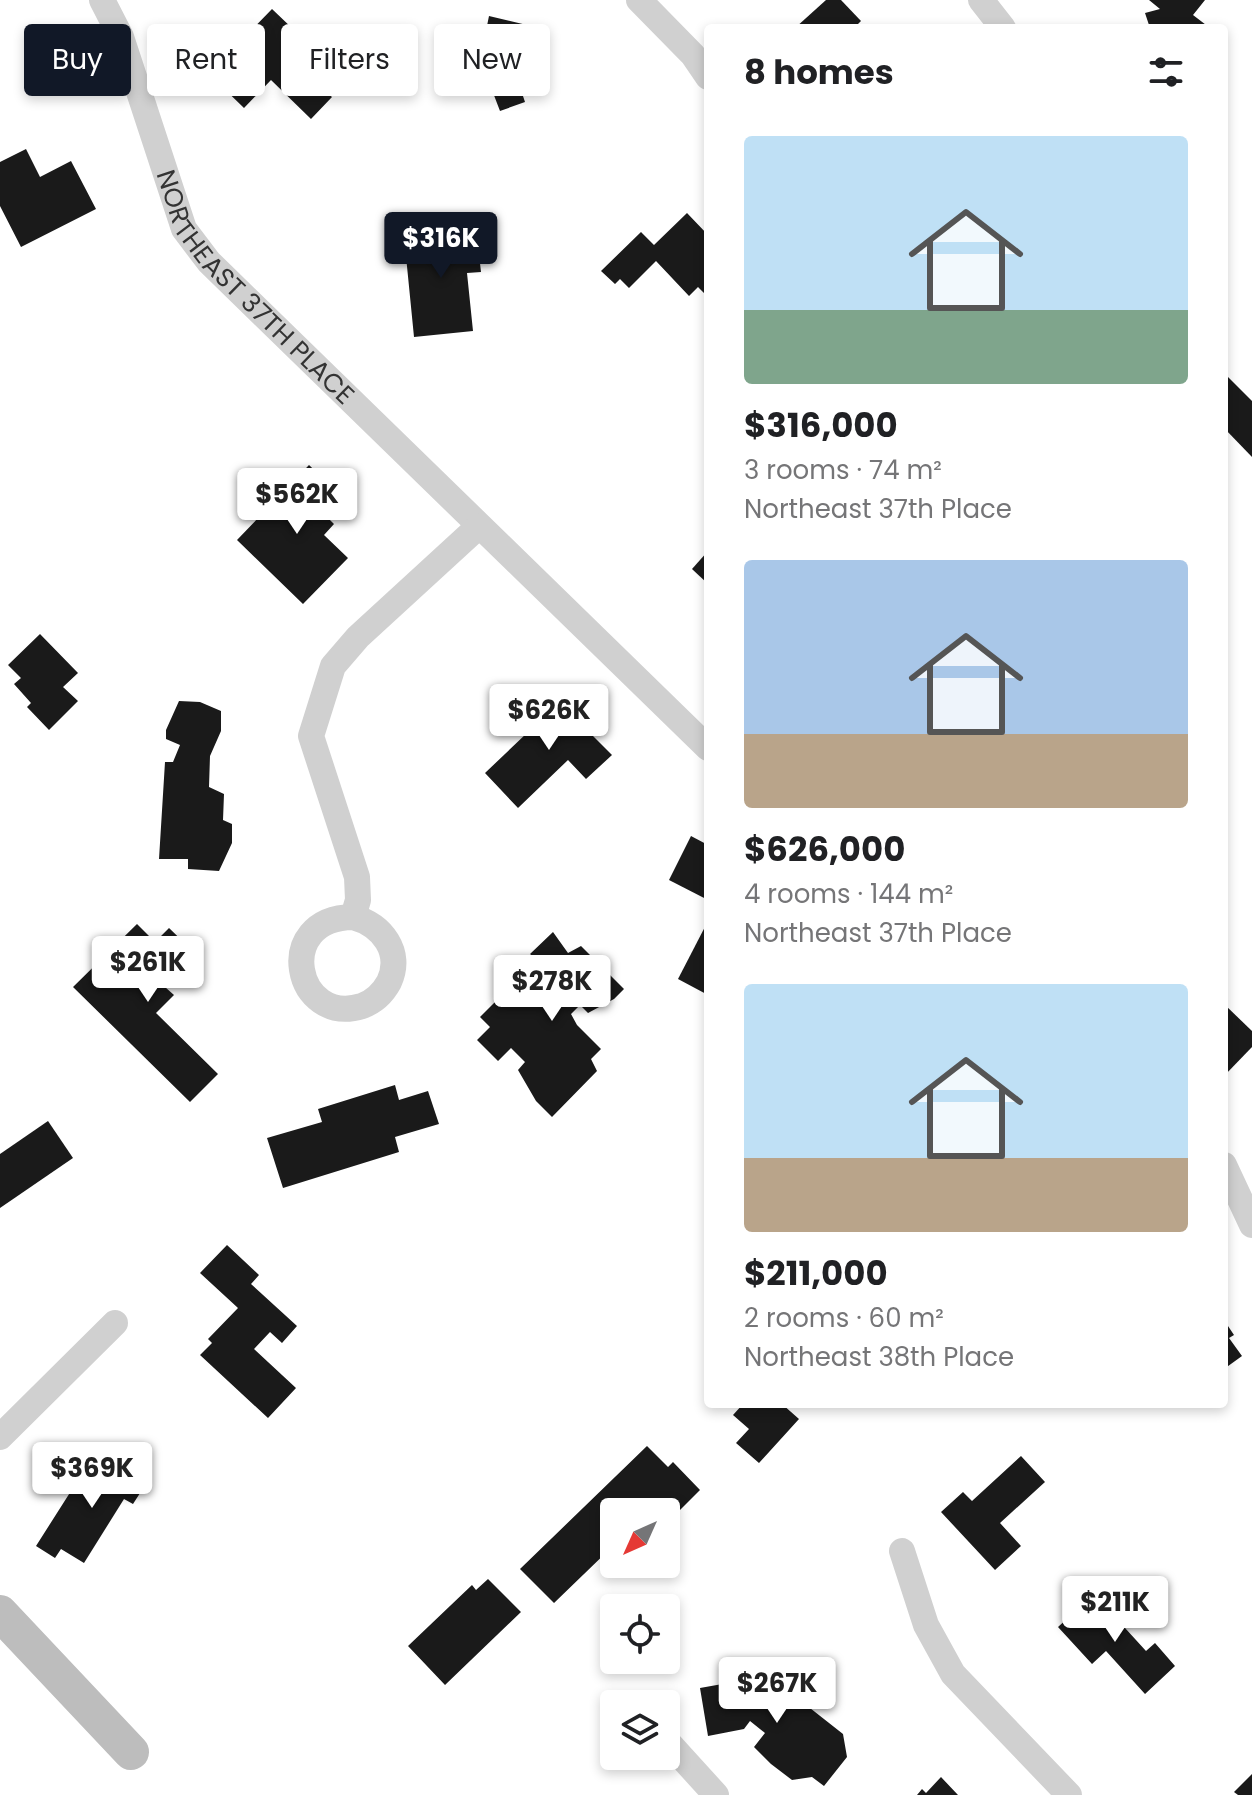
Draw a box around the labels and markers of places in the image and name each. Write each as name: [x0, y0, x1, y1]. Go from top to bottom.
pin: $316K: [385, 212, 497, 280]
pin: $562K: [241, 468, 353, 536]
pin: $626K: [493, 684, 605, 752]
pin: $261K: [92, 936, 204, 1004]
pin: $278K: [496, 955, 608, 1023]
pin: $369K: [36, 1442, 148, 1510]
pin: $211K: [1059, 1576, 1171, 1644]
pin: $267K: [721, 1657, 833, 1725]

